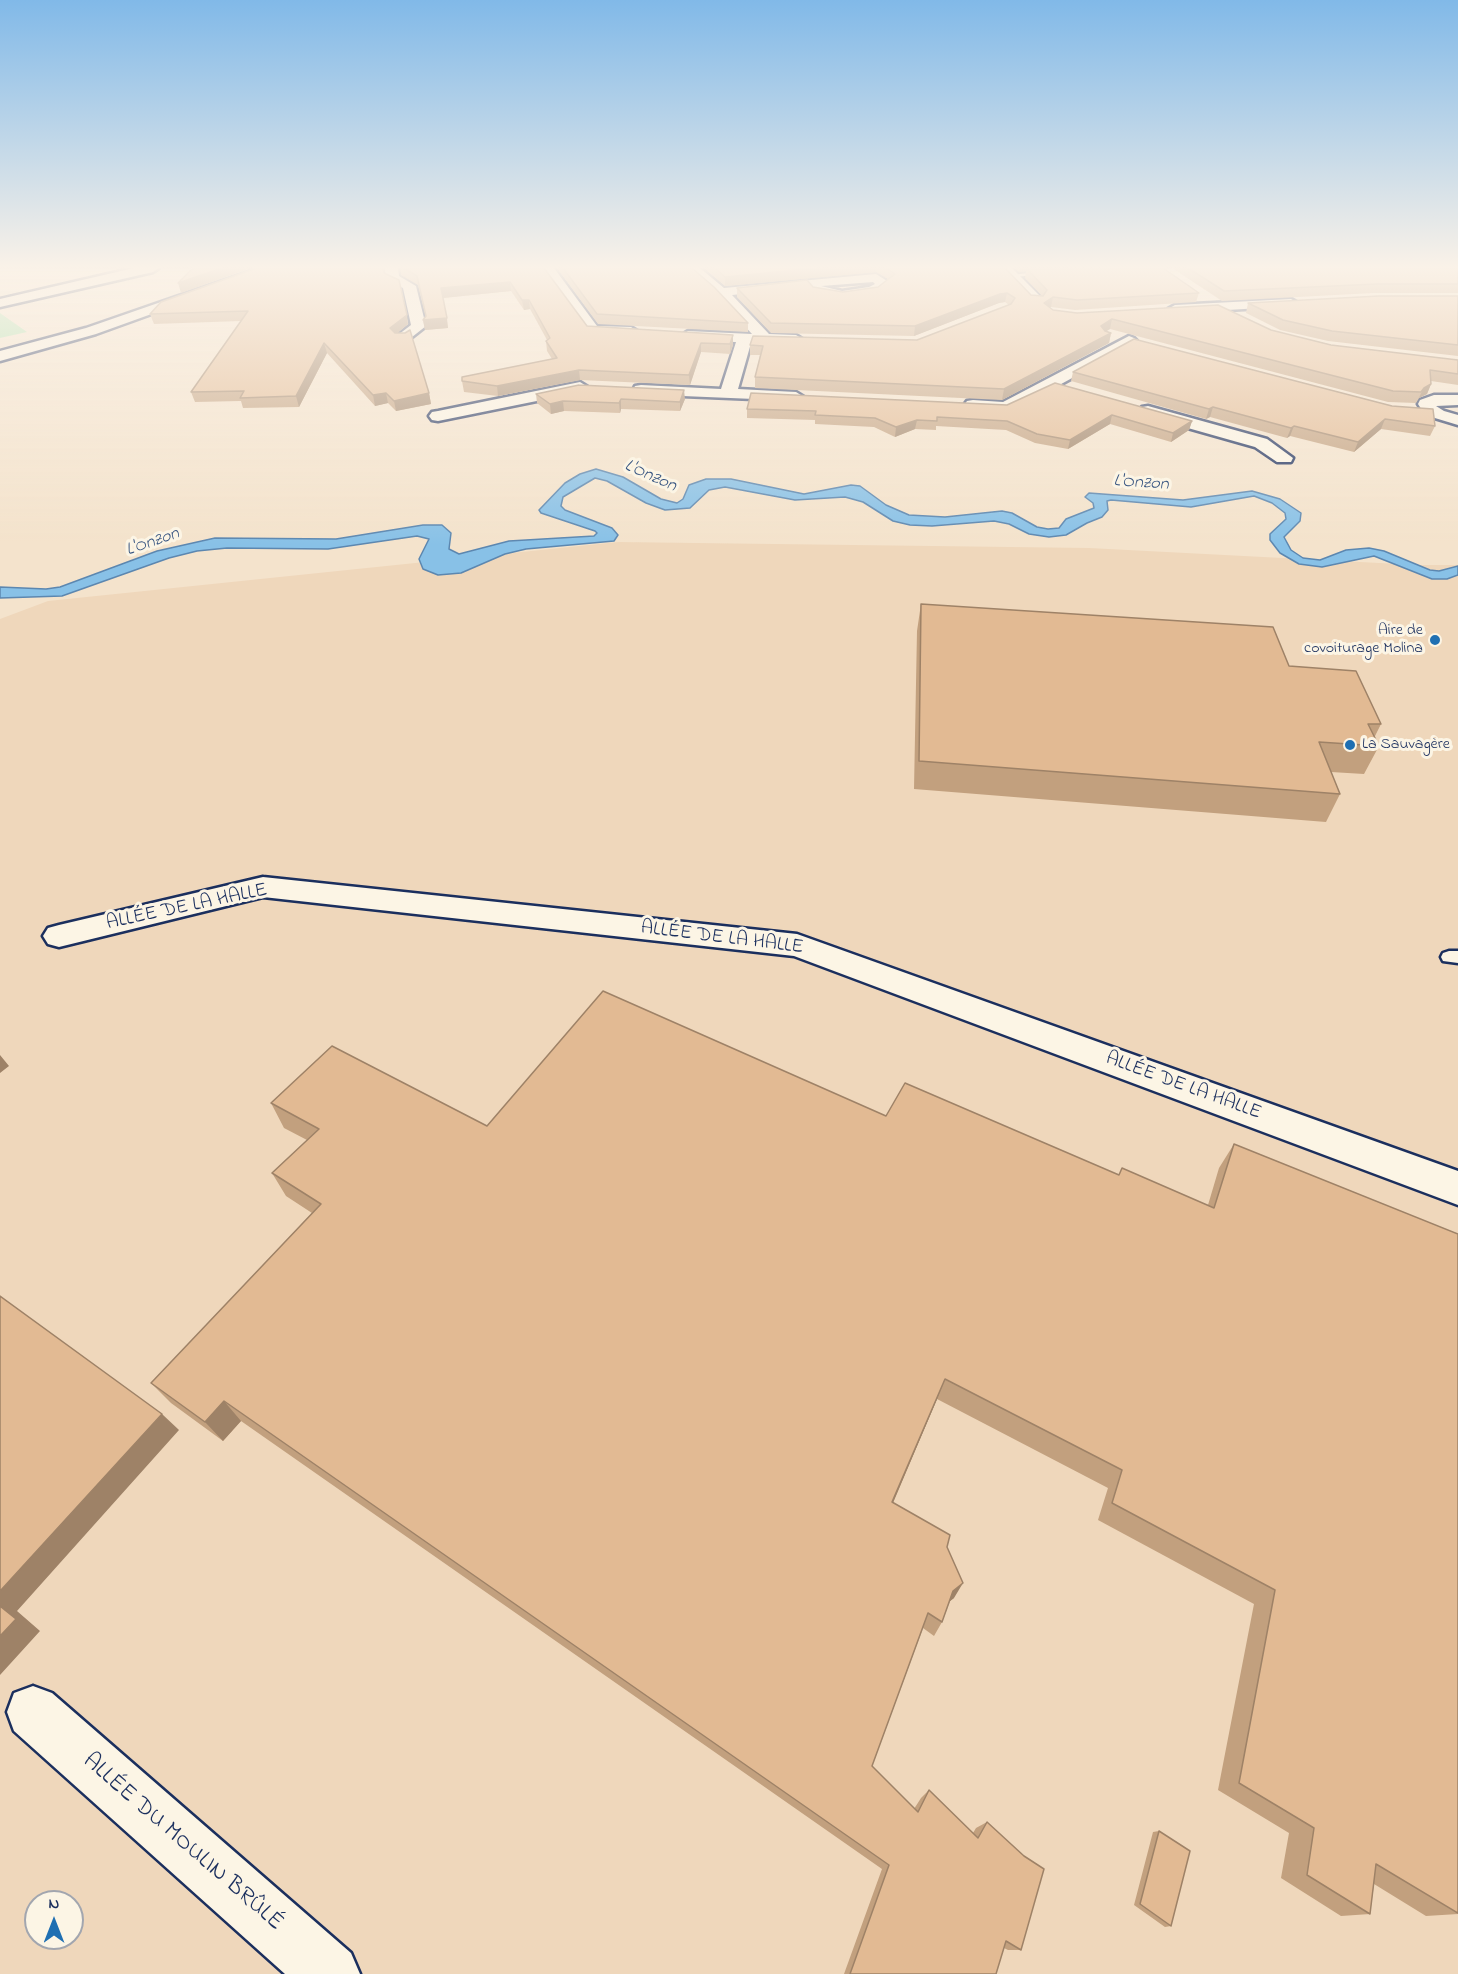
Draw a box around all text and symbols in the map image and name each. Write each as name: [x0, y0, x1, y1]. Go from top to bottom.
water label: L'Onzon: [620, 456, 680, 498]
water label: L'Onzon: [1113, 471, 1169, 497]
water label: L'Onzon: [123, 524, 183, 562]
place label: Aire de covoiturage Molina: [1304, 621, 1423, 659]
marker: Aire de covoiturage Molina: [1428, 633, 1442, 647]
place label: La Sauvagère: [1362, 735, 1450, 755]
marker: La Sauvagère: [1343, 738, 1357, 752]
street label: ALLÉE DE LA HALLE: [104, 879, 270, 937]
street label: ALLÉE DE LA HALLE: [639, 917, 805, 961]
street label: ALLÉE DE LA HALLE: [1102, 1048, 1264, 1126]
street label: ALLÉE DU MOULIN BRÛLÉ: [76, 1748, 288, 1938]
north arrow: [24, 1890, 84, 1950]
text: N: [49, 1892, 59, 1916]

